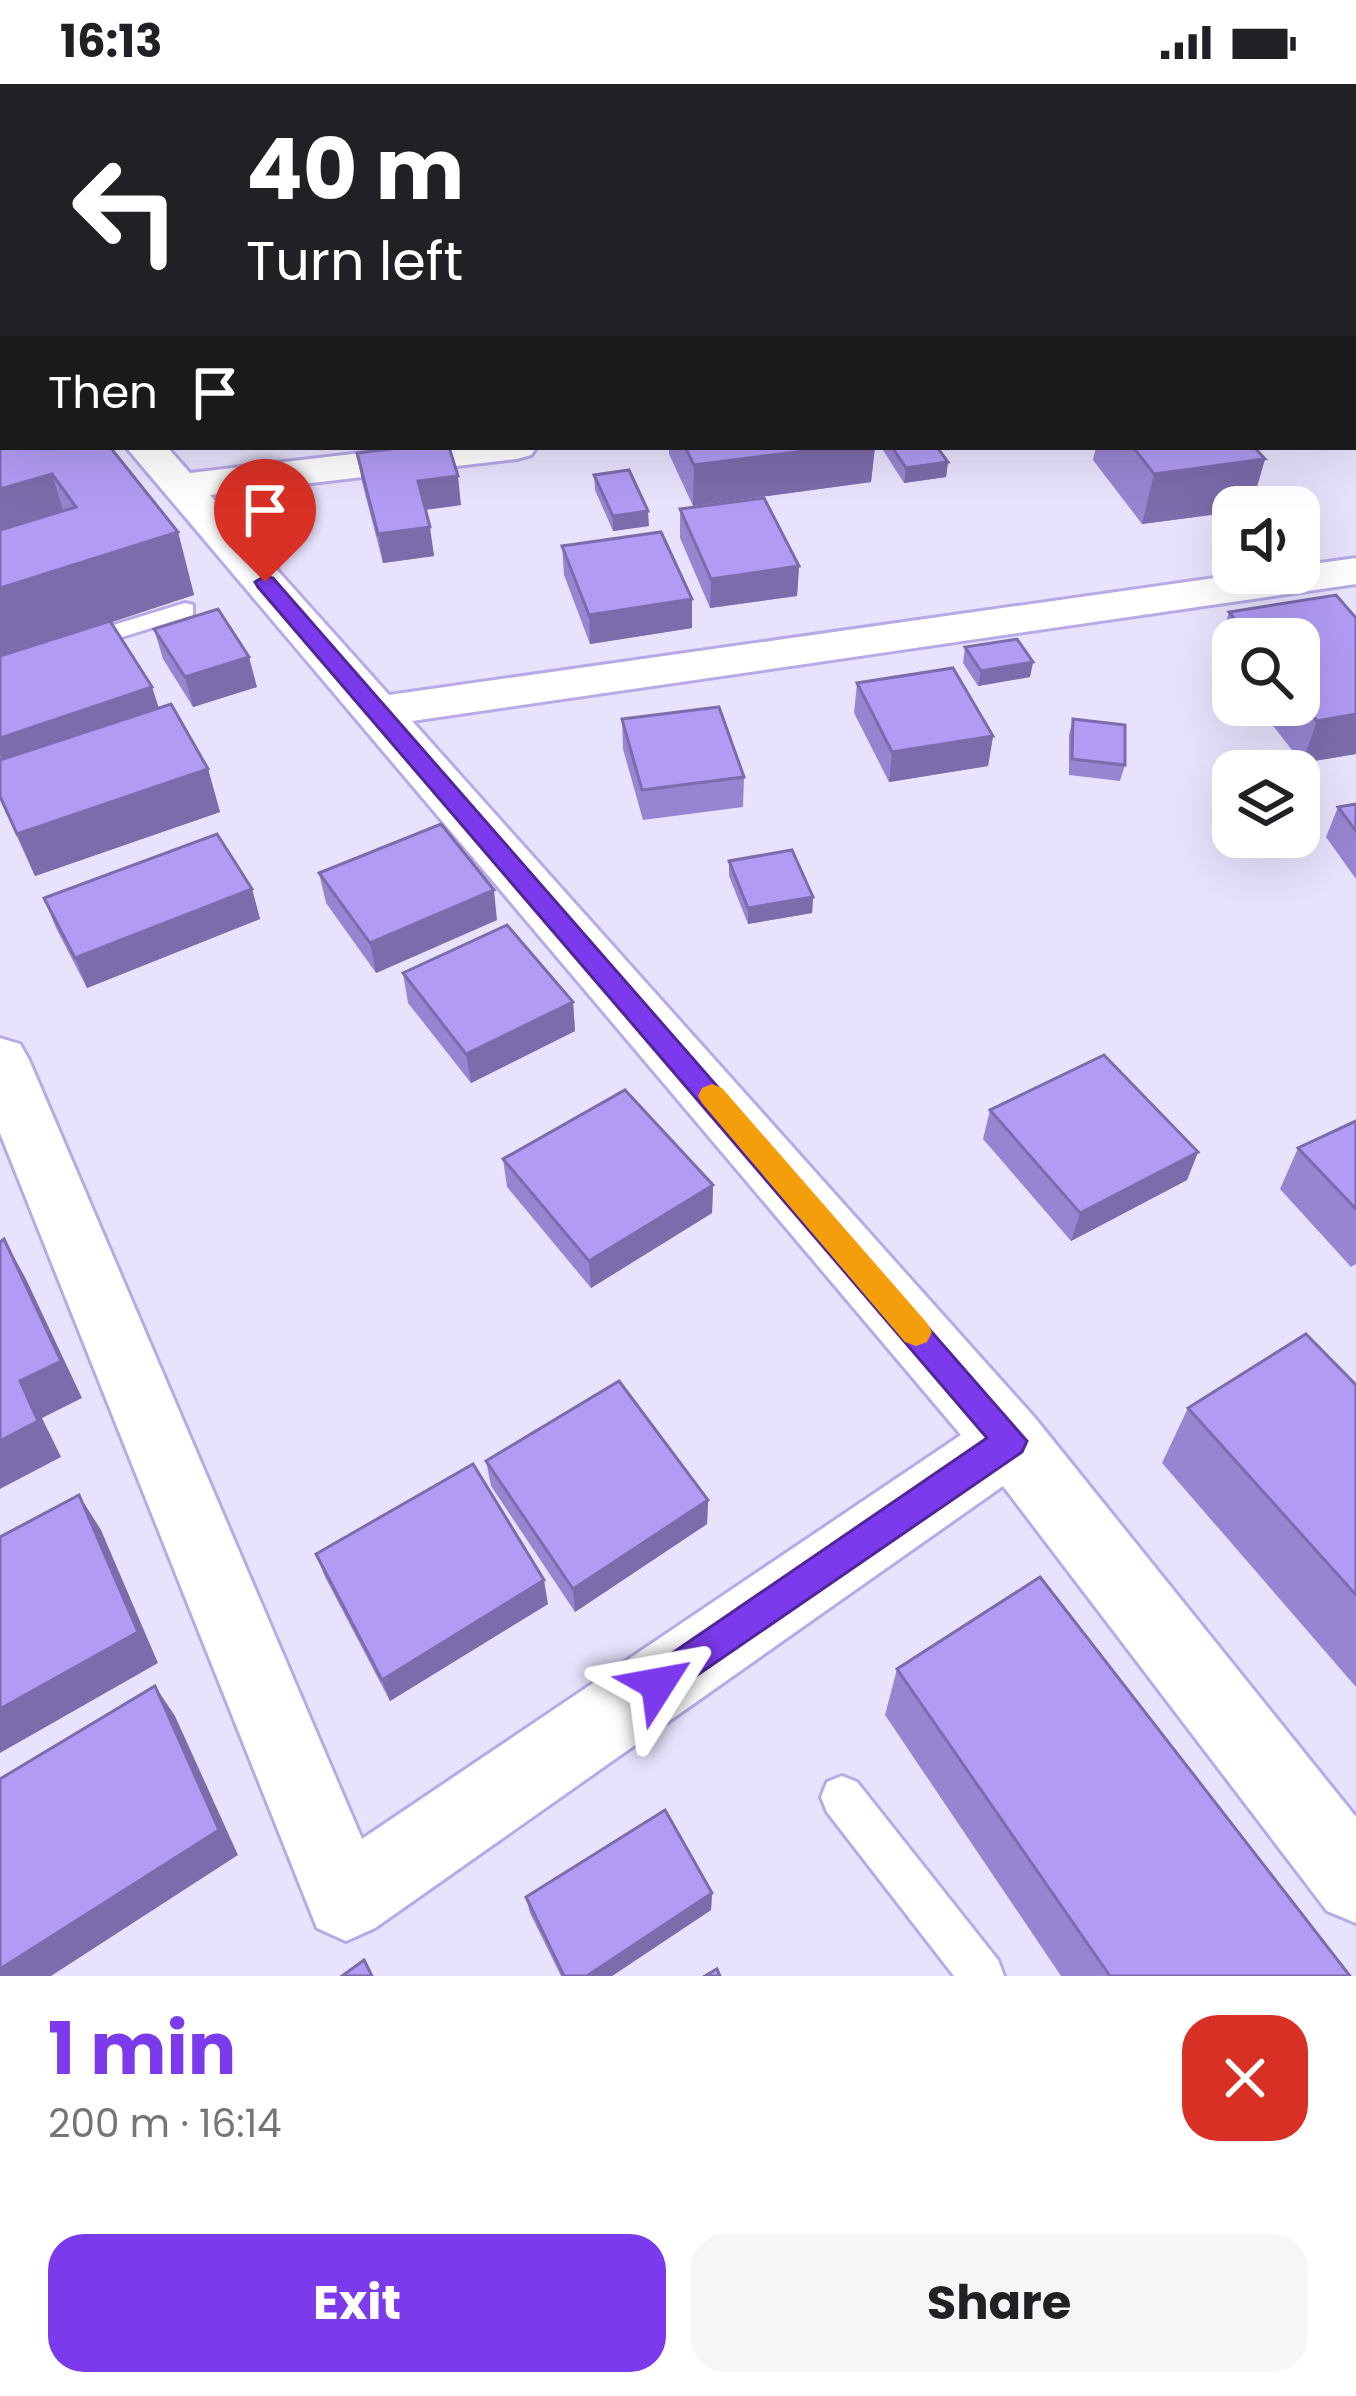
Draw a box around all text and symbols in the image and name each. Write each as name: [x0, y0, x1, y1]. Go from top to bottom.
text: 16:13: [60, 10, 163, 73]
text: 40 m: [246, 111, 464, 228]
icon: left: [48, 132, 204, 288]
text: Turn left: [246, 223, 463, 299]
icon: arrive: [182, 360, 248, 426]
text: Then: [48, 361, 158, 424]
pin: [214, 459, 316, 582]
icon: arrive: [232, 477, 298, 543]
map controls: [1212, 486, 1320, 858]
button: sound: [1212, 486, 1320, 594]
button: search: [1212, 618, 1320, 726]
button: layers: [1212, 750, 1320, 858]
position arrow: [595, 1621, 721, 1747]
text: 1 min: [48, 1998, 236, 2099]
button: close: [1182, 2015, 1308, 2141]
text: 200 m · 16:14: [48, 2096, 282, 2151]
button: Exit: [48, 2234, 666, 2372]
button: Share: [690, 2234, 1308, 2372]

